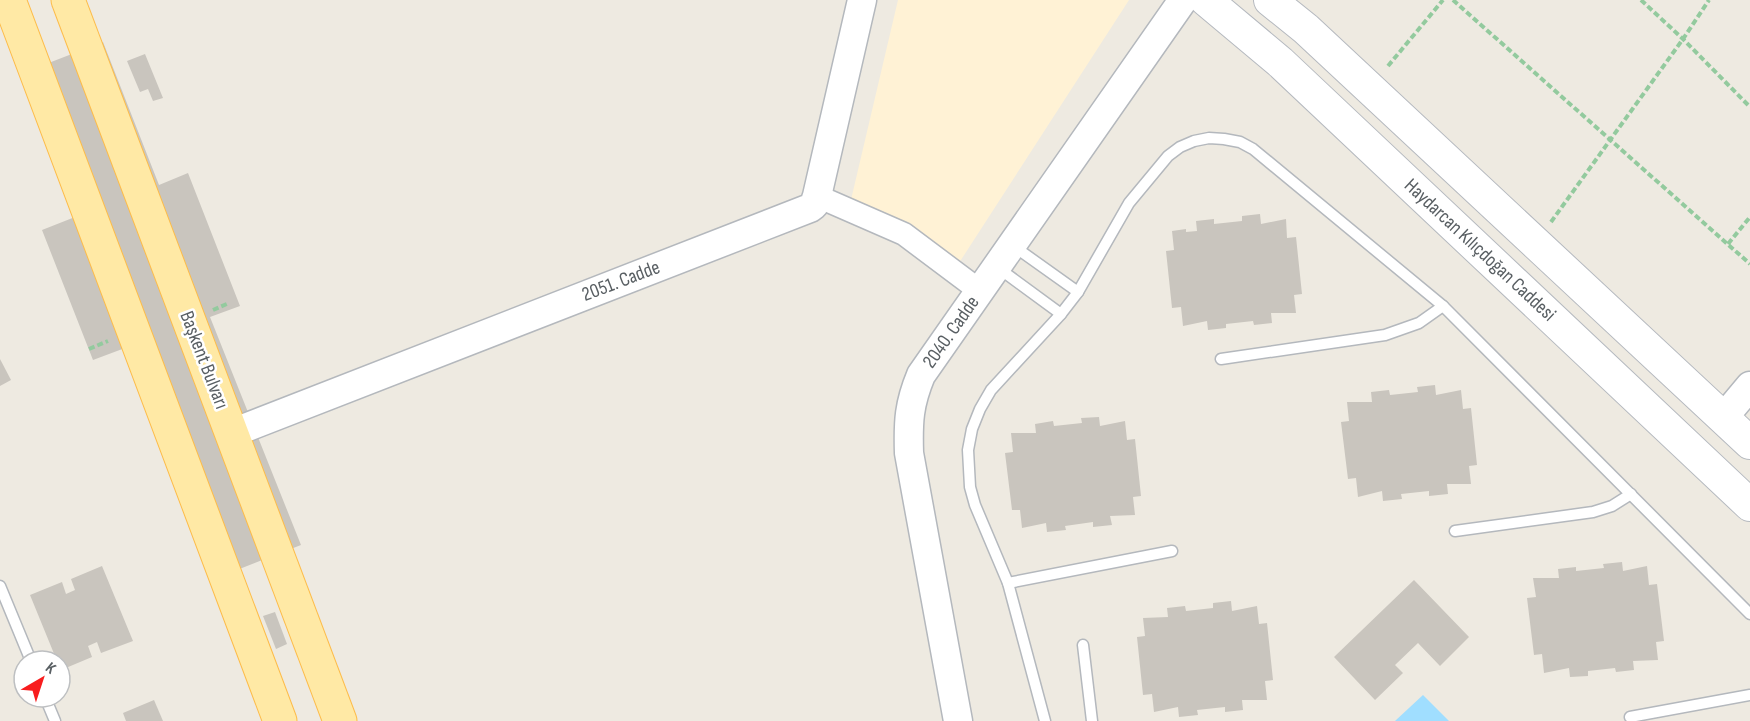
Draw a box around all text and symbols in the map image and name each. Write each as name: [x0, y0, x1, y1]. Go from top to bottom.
street label: Haydarcan Kılıçdoğan Caddesi: [1399, 174, 1561, 326]
street label: 2051. Cadde: [579, 255, 663, 307]
street label: 2040. Cadde: [917, 291, 985, 373]
street label: Başkent Bulvarı: [174, 308, 234, 412]
north arrow: [12, 649, 72, 709]
text: K: [41, 659, 60, 678]

